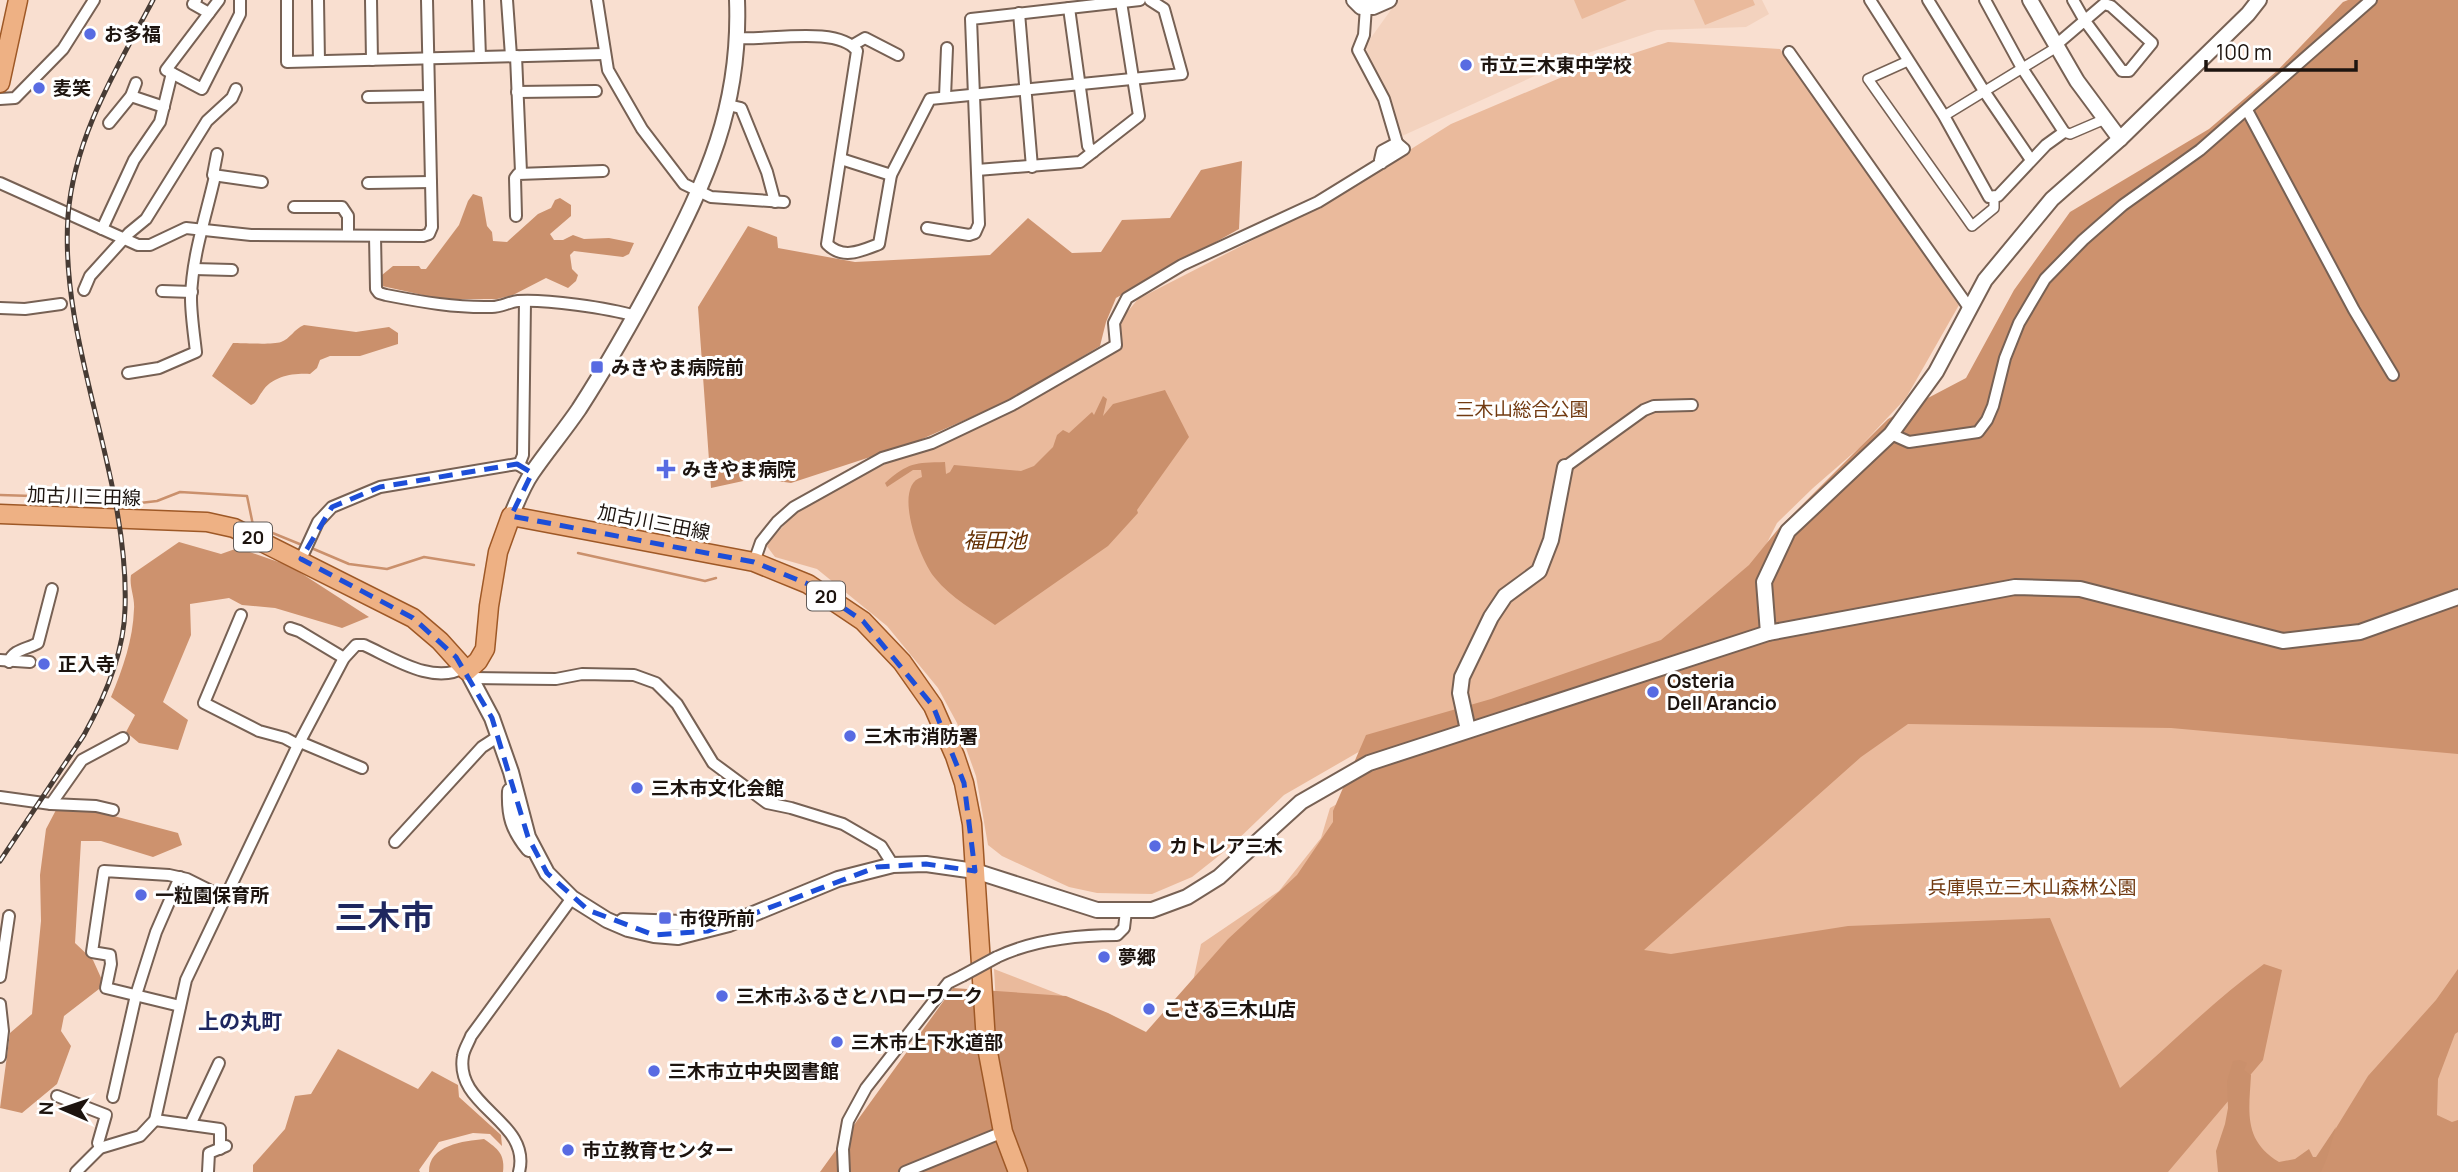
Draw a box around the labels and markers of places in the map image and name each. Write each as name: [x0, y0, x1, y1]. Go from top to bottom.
place label: お多福: [104, 21, 161, 47]
marker: お多福: [82, 26, 98, 42]
place label: 市立三木東中学校: [1480, 52, 1632, 78]
marker: 市立三木東中学校: [1458, 57, 1474, 73]
place label: 麦笑: [53, 75, 91, 101]
marker: 麦笑: [31, 80, 47, 96]
place label: みきやま病院前: [611, 354, 744, 380]
marker: みきやま病院前: [589, 359, 605, 375]
place label: みきやま病院: [682, 456, 796, 482]
marker: みきやま病院: [656, 459, 676, 479]
place label: 正入寺: [58, 651, 115, 677]
marker: 正入寺: [36, 656, 52, 672]
place label: Osteria Dell Arancio: [1667, 668, 1777, 716]
marker: Osteria Dell Arancio: [1645, 684, 1661, 700]
place label: 三木市消防署: [864, 723, 978, 749]
marker: 三木市消防署: [842, 728, 858, 744]
place label: 三木市文化会館: [651, 775, 784, 801]
marker: 三木市文化会館: [629, 780, 645, 796]
place label: カトレア三木: [1169, 833, 1283, 859]
marker: カトレア三木: [1147, 838, 1163, 854]
place label: 一粒園保育所: [155, 882, 269, 908]
marker: 一粒園保育所: [133, 887, 149, 903]
place label: 市役所前: [679, 905, 755, 931]
marker: 市役所前: [657, 910, 673, 926]
place label: 夢郷: [1118, 944, 1156, 970]
marker: 夢郷: [1096, 949, 1112, 965]
place label: 三木市ふるさとハローワーク: [736, 983, 983, 1009]
marker: 三木市ふるさとハローワーク: [714, 988, 730, 1004]
place label: こさる三木山店: [1163, 996, 1296, 1022]
marker: こさる三木山店: [1141, 1001, 1157, 1017]
place label: 三木市上下水道部: [851, 1029, 1003, 1055]
marker: 三木市上下水道部: [829, 1034, 845, 1050]
place label: 三木市立中央図書館: [668, 1058, 839, 1084]
marker: 三木市立中央図書館: [646, 1063, 662, 1079]
place label: 市立教育センター: [582, 1137, 734, 1163]
marker: 市立教育センター: [560, 1142, 576, 1158]

